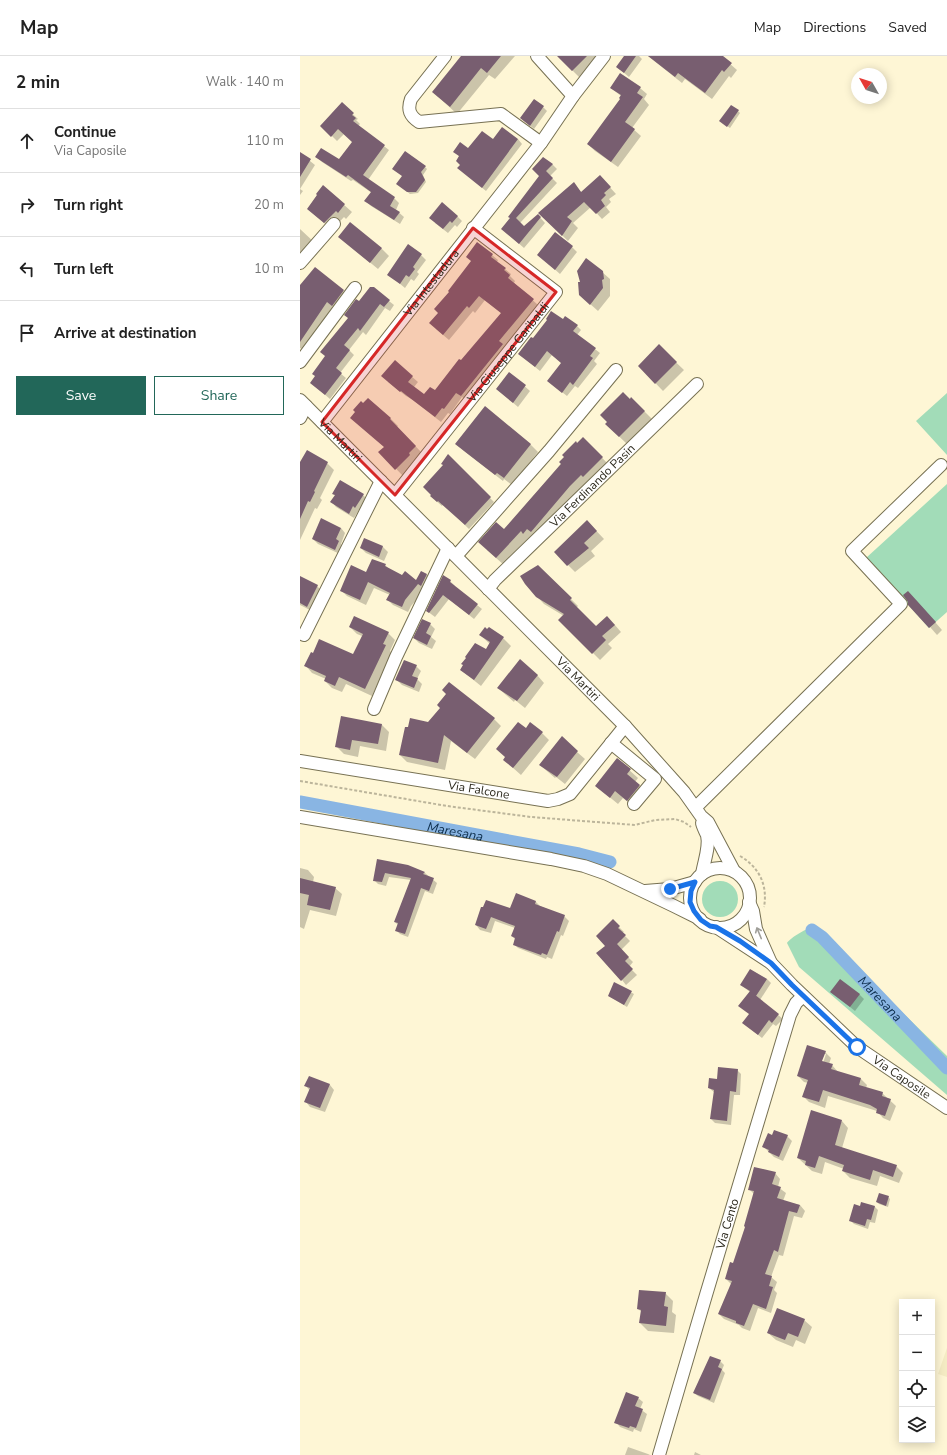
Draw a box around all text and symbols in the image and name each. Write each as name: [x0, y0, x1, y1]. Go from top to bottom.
text: Map: [20, 15, 58, 41]
text: Map: [754, 18, 781, 37]
text: Directions: [803, 18, 866, 37]
text: Saved: [888, 18, 927, 37]
north arrow: [851, 68, 887, 104]
text: 2 min: [16, 71, 60, 94]
text: Walk · 140 m: [206, 73, 284, 91]
text: Continue: [54, 122, 116, 142]
icon: ahead: [16, 130, 38, 152]
text: 110 m: [246, 132, 284, 150]
text: Via Caposile: [54, 142, 126, 160]
icon: right: [16, 194, 38, 216]
text: Turn right: [54, 195, 123, 215]
text: 20 m: [254, 196, 284, 214]
street label: Via Intestadura: [399, 246, 463, 321]
icon: left: [16, 258, 38, 280]
text: Turn left: [54, 259, 113, 279]
text: 10 m: [254, 260, 284, 278]
street label: Via Giuseppe Garibaldi: [463, 299, 553, 406]
icon: arrive: [16, 322, 38, 344]
text: Arrive at destination: [54, 323, 197, 343]
button: Save: [16, 376, 146, 415]
button: Share: [154, 376, 284, 415]
street label: Via Martiri: [314, 414, 366, 466]
street label: Via Ferdinando Pasin: [545, 440, 639, 531]
street label: Via Martiri: [552, 653, 604, 704]
street label: Via Falcone: [446, 777, 511, 803]
water label: Maresana: [425, 818, 485, 846]
route end: [661, 880, 679, 898]
one-way arrow: [754, 928, 762, 940]
water label: Maresana: [854, 972, 906, 1026]
route start: [848, 1038, 866, 1056]
street label: Via Caposile: [869, 1051, 934, 1103]
street label: Via Cento: [712, 1196, 743, 1252]
map controls: [899, 1299, 935, 1443]
button: +: [899, 1299, 935, 1335]
button: −: [899, 1335, 935, 1371]
button: locate: [899, 1371, 935, 1407]
button: layers: [899, 1407, 935, 1443]

